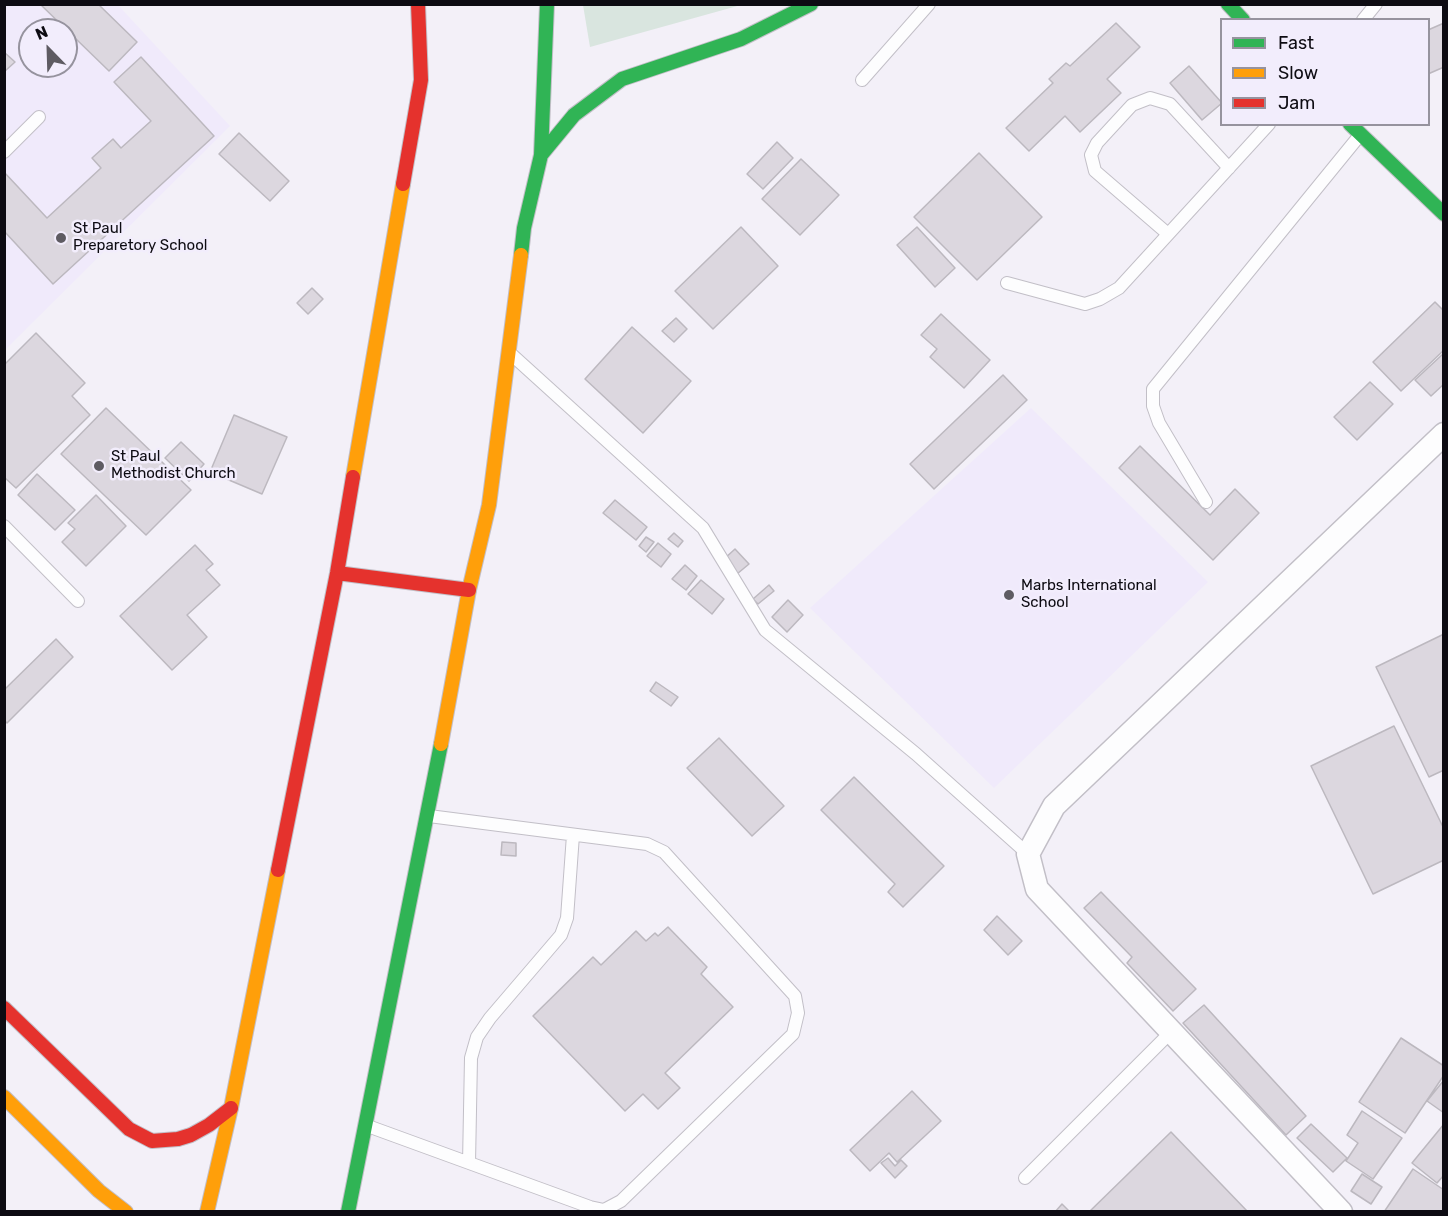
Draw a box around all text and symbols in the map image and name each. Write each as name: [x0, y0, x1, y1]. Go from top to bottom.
north arrow: [18, 18, 78, 78]
legend: [1220, 18, 1430, 126]
text: N: [33, 22, 51, 44]
text: Fast: [1278, 32, 1314, 54]
text: Slow: [1278, 62, 1318, 84]
text: Jam: [1278, 92, 1315, 114]
place label: St Paul Preparetory School: [73, 220, 207, 255]
marker: St Paul Preparetory School: [54, 231, 68, 245]
place label: St Paul Methodist Church: [111, 448, 236, 483]
marker: St Paul Methodist Church: [92, 459, 106, 473]
place label: Marbs International School: [1021, 577, 1157, 612]
marker: Marbs International School: [1002, 588, 1016, 602]

